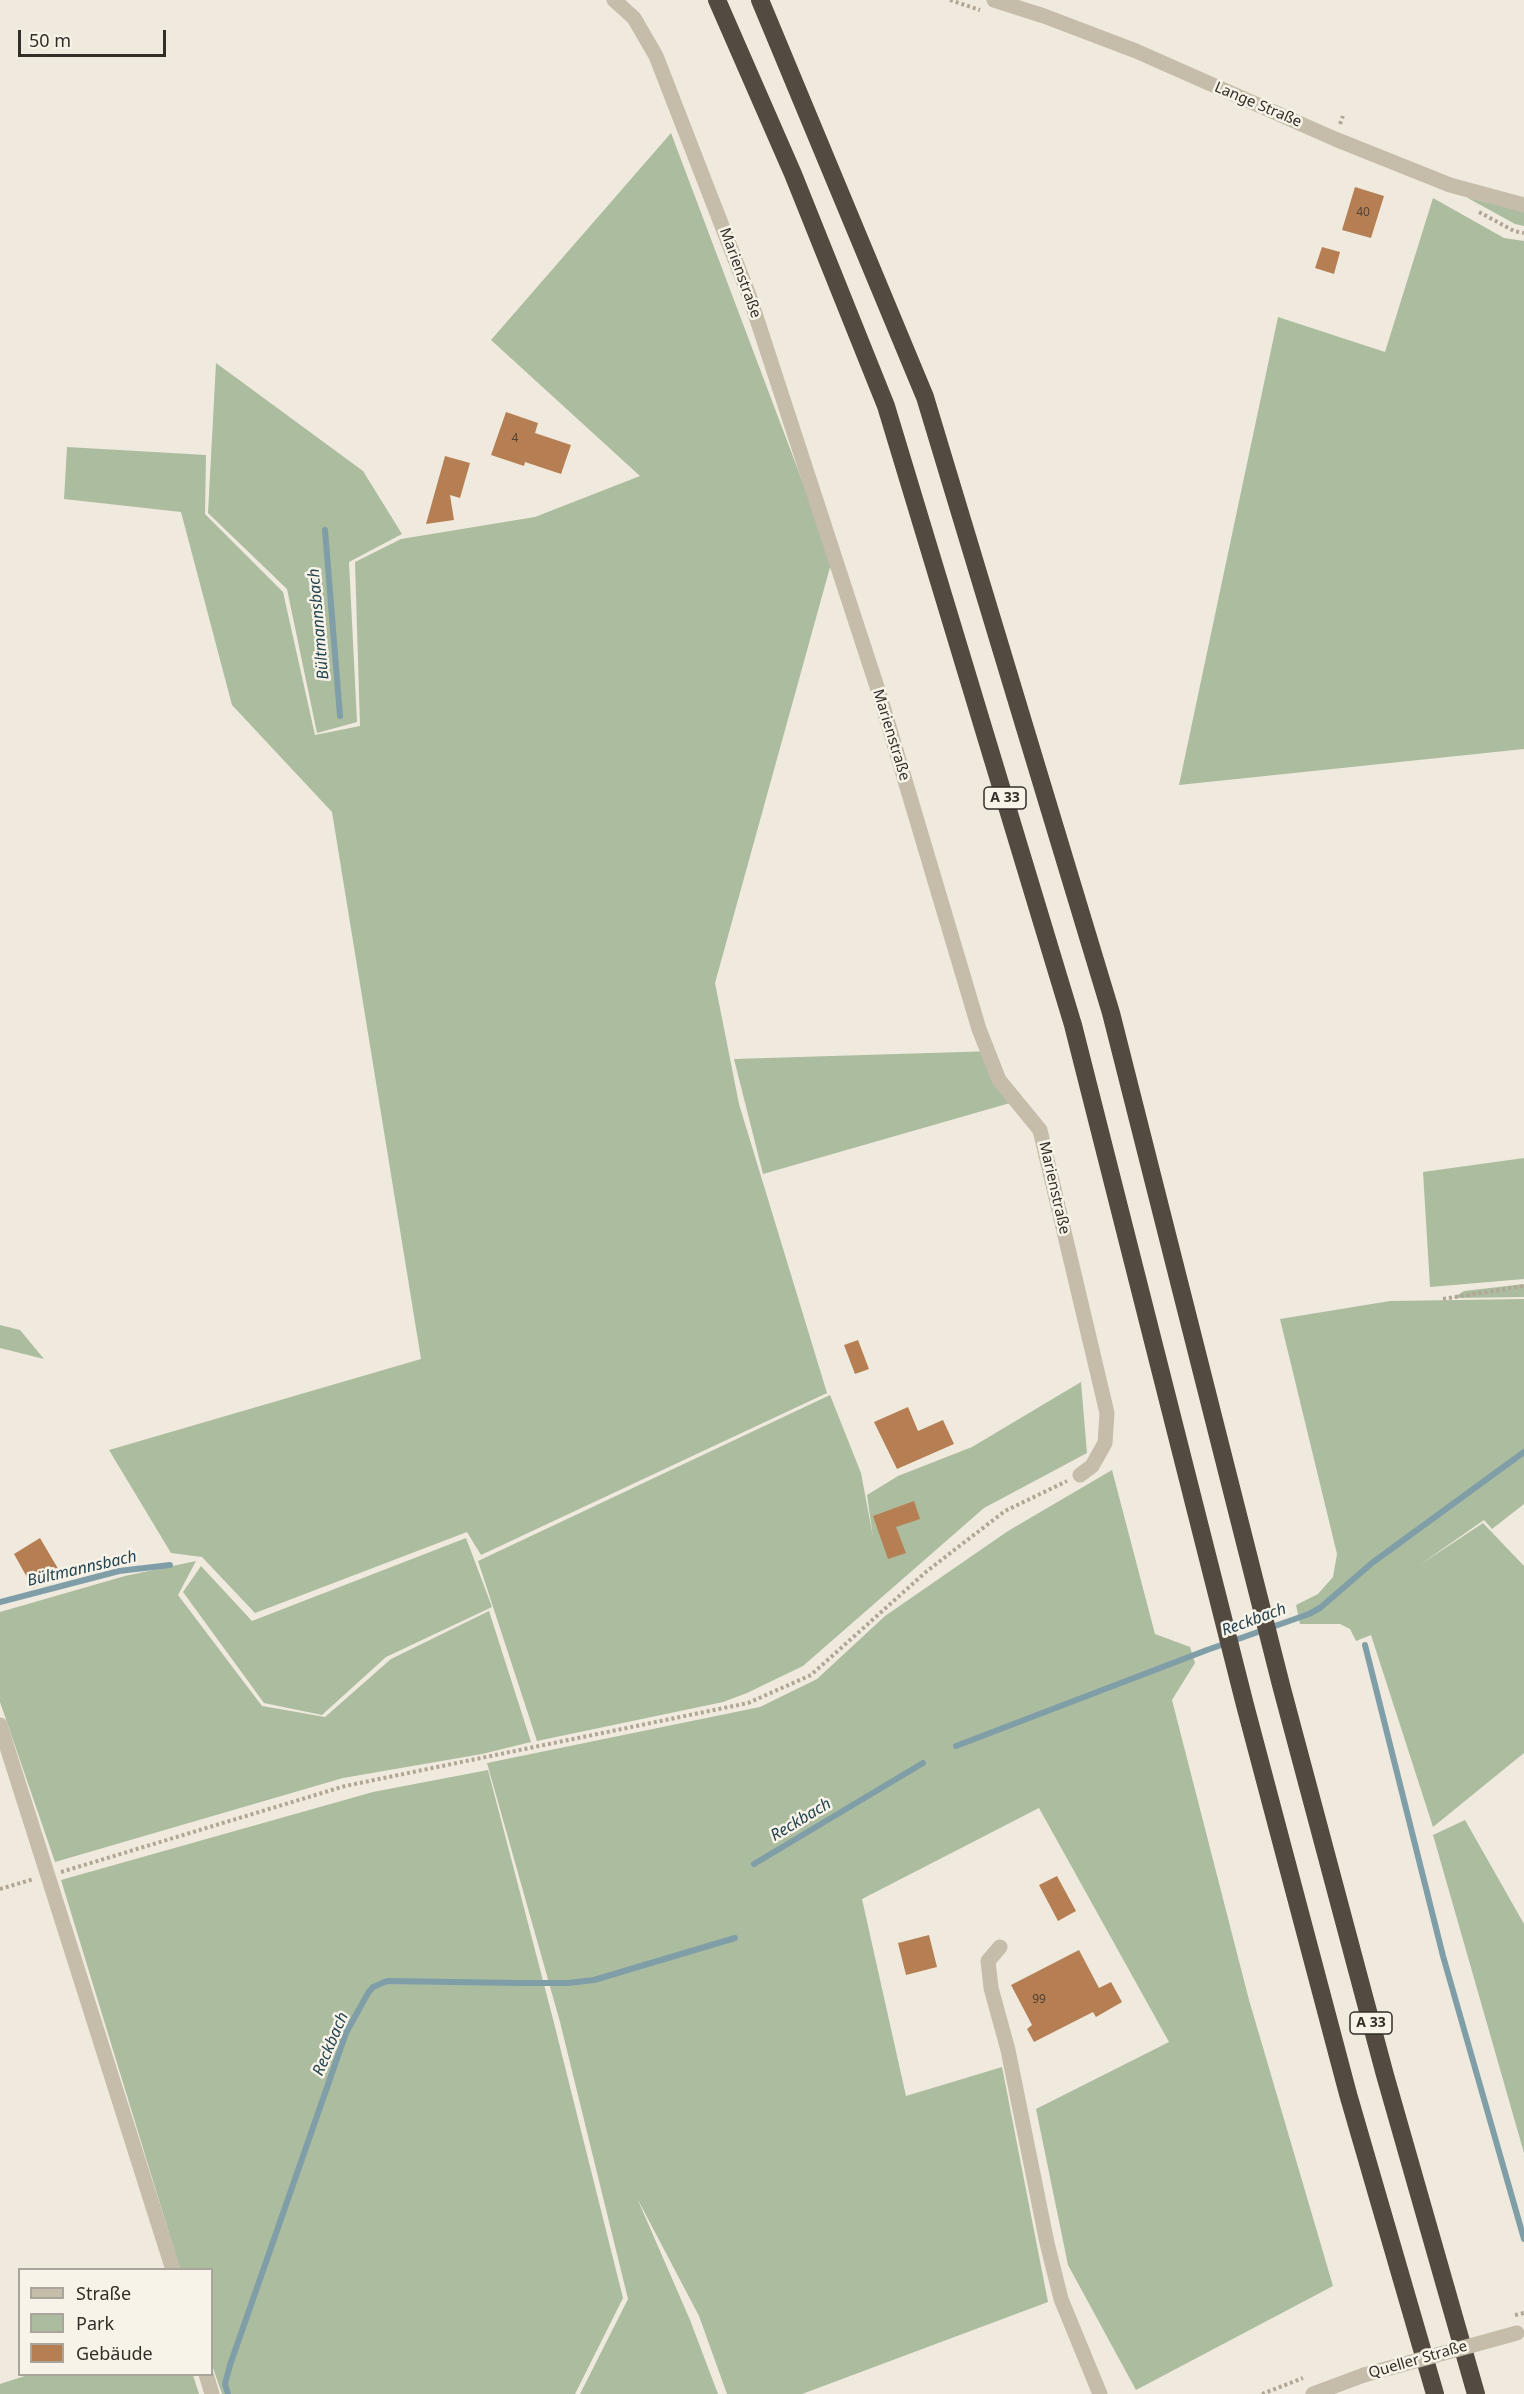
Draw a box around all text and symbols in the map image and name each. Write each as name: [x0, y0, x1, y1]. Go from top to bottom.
scale bar: [21, 18, 170, 56]
text: 50 m: [29, 28, 71, 52]
street label: Lange Straße: [1212, 79, 1304, 131]
house number: 40: [1356, 206, 1370, 220]
street label: Marienstraße: [715, 225, 765, 321]
house number: 4: [512, 432, 518, 446]
water label: Bültmannsbach: [305, 568, 333, 680]
street label: Marienstraße: [869, 687, 913, 783]
road number: A 33: [984, 787, 1026, 809]
street label: Marienstraße: [1035, 1140, 1073, 1236]
water label: Bültmannsbach: [25, 1547, 139, 1591]
water label: Reckbach: [1219, 1599, 1289, 1641]
water label: Reckbach: [767, 1794, 835, 1846]
house number: 99: [1032, 1993, 1046, 2007]
water label: Reckbach: [309, 2009, 353, 2079]
road number: A 33: [1350, 2012, 1392, 2034]
legend: [18, 2268, 213, 2376]
text: Straße: [76, 2281, 131, 2305]
text: Park: [76, 2311, 114, 2335]
street label: Queller Straße: [1367, 2337, 1469, 2383]
text: Gebäude: [76, 2341, 153, 2365]

